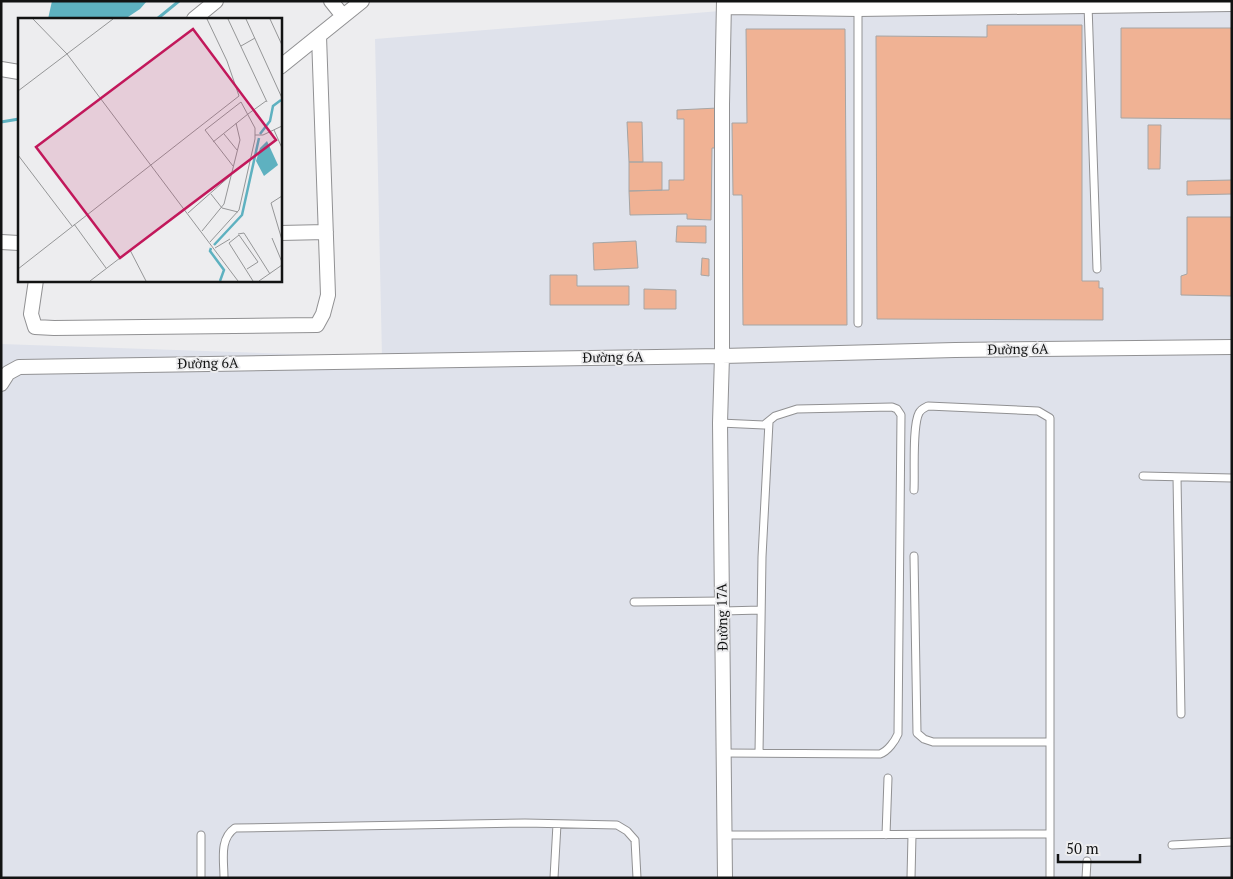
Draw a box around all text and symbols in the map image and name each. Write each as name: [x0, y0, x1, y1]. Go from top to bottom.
inset map: [18, 18, 281, 281]
street label: Đường 6A: [987, 338, 1049, 359]
street label: Đường 6A: [582, 346, 644, 367]
street label: Đường 6A: [177, 352, 239, 373]
street label: Đường 17A: [711, 583, 732, 651]
scale bar: [1058, 832, 1140, 864]
text: 50 m: [1066, 838, 1099, 858]

